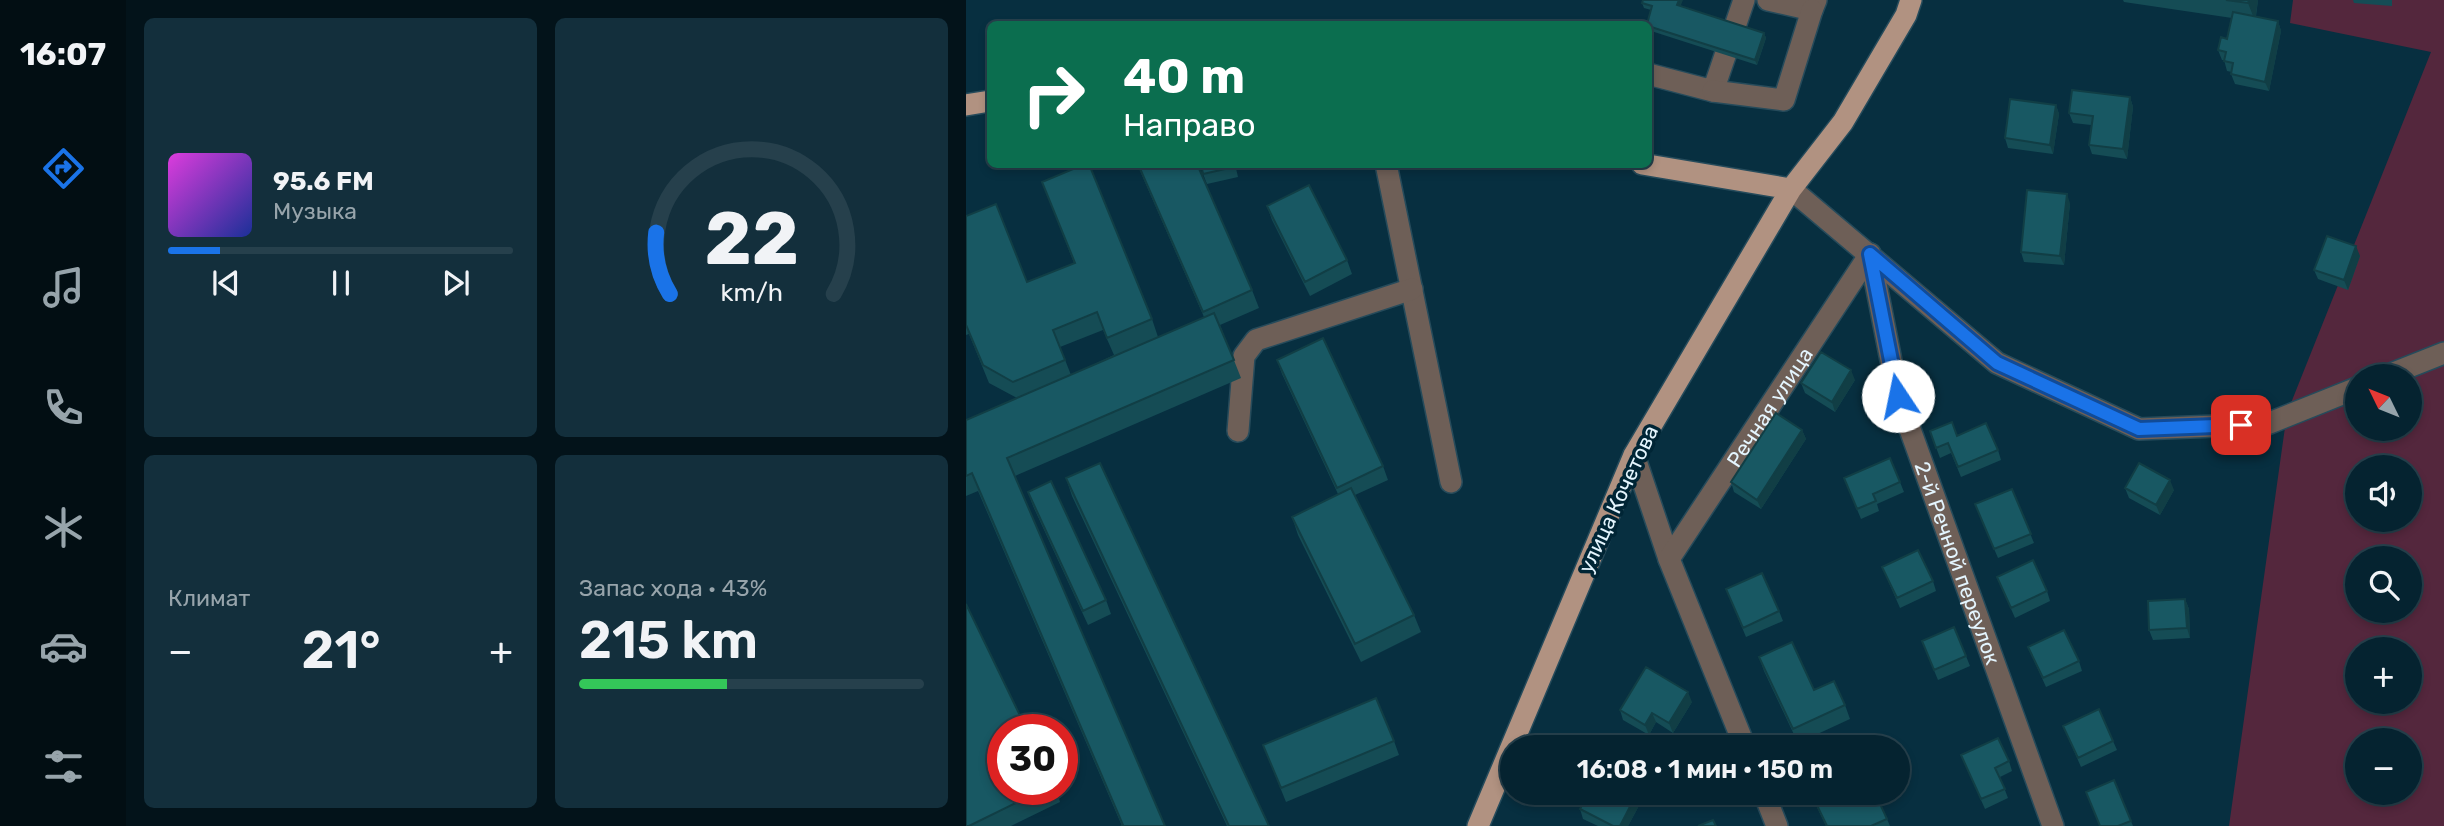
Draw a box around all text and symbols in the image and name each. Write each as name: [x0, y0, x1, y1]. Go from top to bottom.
text: 16:07: [20, 35, 106, 73]
text: 40 m: [1123, 47, 1245, 105]
icon: right: [1008, 49, 1099, 140]
text: Направо: [1123, 106, 1256, 144]
icon: directions: [39, 144, 88, 193]
text: 95.6 FM: [273, 166, 374, 197]
text: 22: [704, 196, 799, 282]
text: Музыка: [273, 197, 357, 225]
icon: music: [39, 263, 88, 312]
icon: previous: [207, 264, 245, 302]
icon: pause: [322, 264, 360, 302]
icon: next: [437, 264, 475, 302]
text: km/h: [720, 278, 783, 307]
street label: Речная улица: [1721, 342, 1818, 471]
position arrow: [1861, 359, 1935, 433]
north arrow: [2345, 364, 2422, 441]
map controls: [2345, 364, 2422, 805]
icon: phone: [39, 383, 88, 432]
pin: [2211, 395, 2271, 455]
icon: arrive: [2222, 406, 2260, 444]
street label: улица Кочетова: [1573, 421, 1663, 577]
button: sound: [2345, 455, 2422, 532]
street label: 2-й Речной переулок: [1910, 458, 2006, 668]
icon: climate: [39, 503, 88, 552]
button: search: [2345, 546, 2422, 623]
text: Запас хода · 43%: [579, 574, 767, 602]
text: Климат: [168, 584, 250, 612]
text: 215 km: [579, 609, 758, 671]
text: 21°: [302, 619, 380, 681]
icon: car: [39, 622, 88, 671]
text: −: [168, 628, 193, 674]
text: +: [489, 628, 513, 674]
button: +: [2345, 637, 2422, 714]
speed limit sign: 30: [987, 714, 1078, 805]
button: −: [2345, 728, 2422, 805]
icon: filters: [39, 742, 88, 791]
text: 16:08 · 1 мин · 150 m: [1577, 754, 1833, 785]

